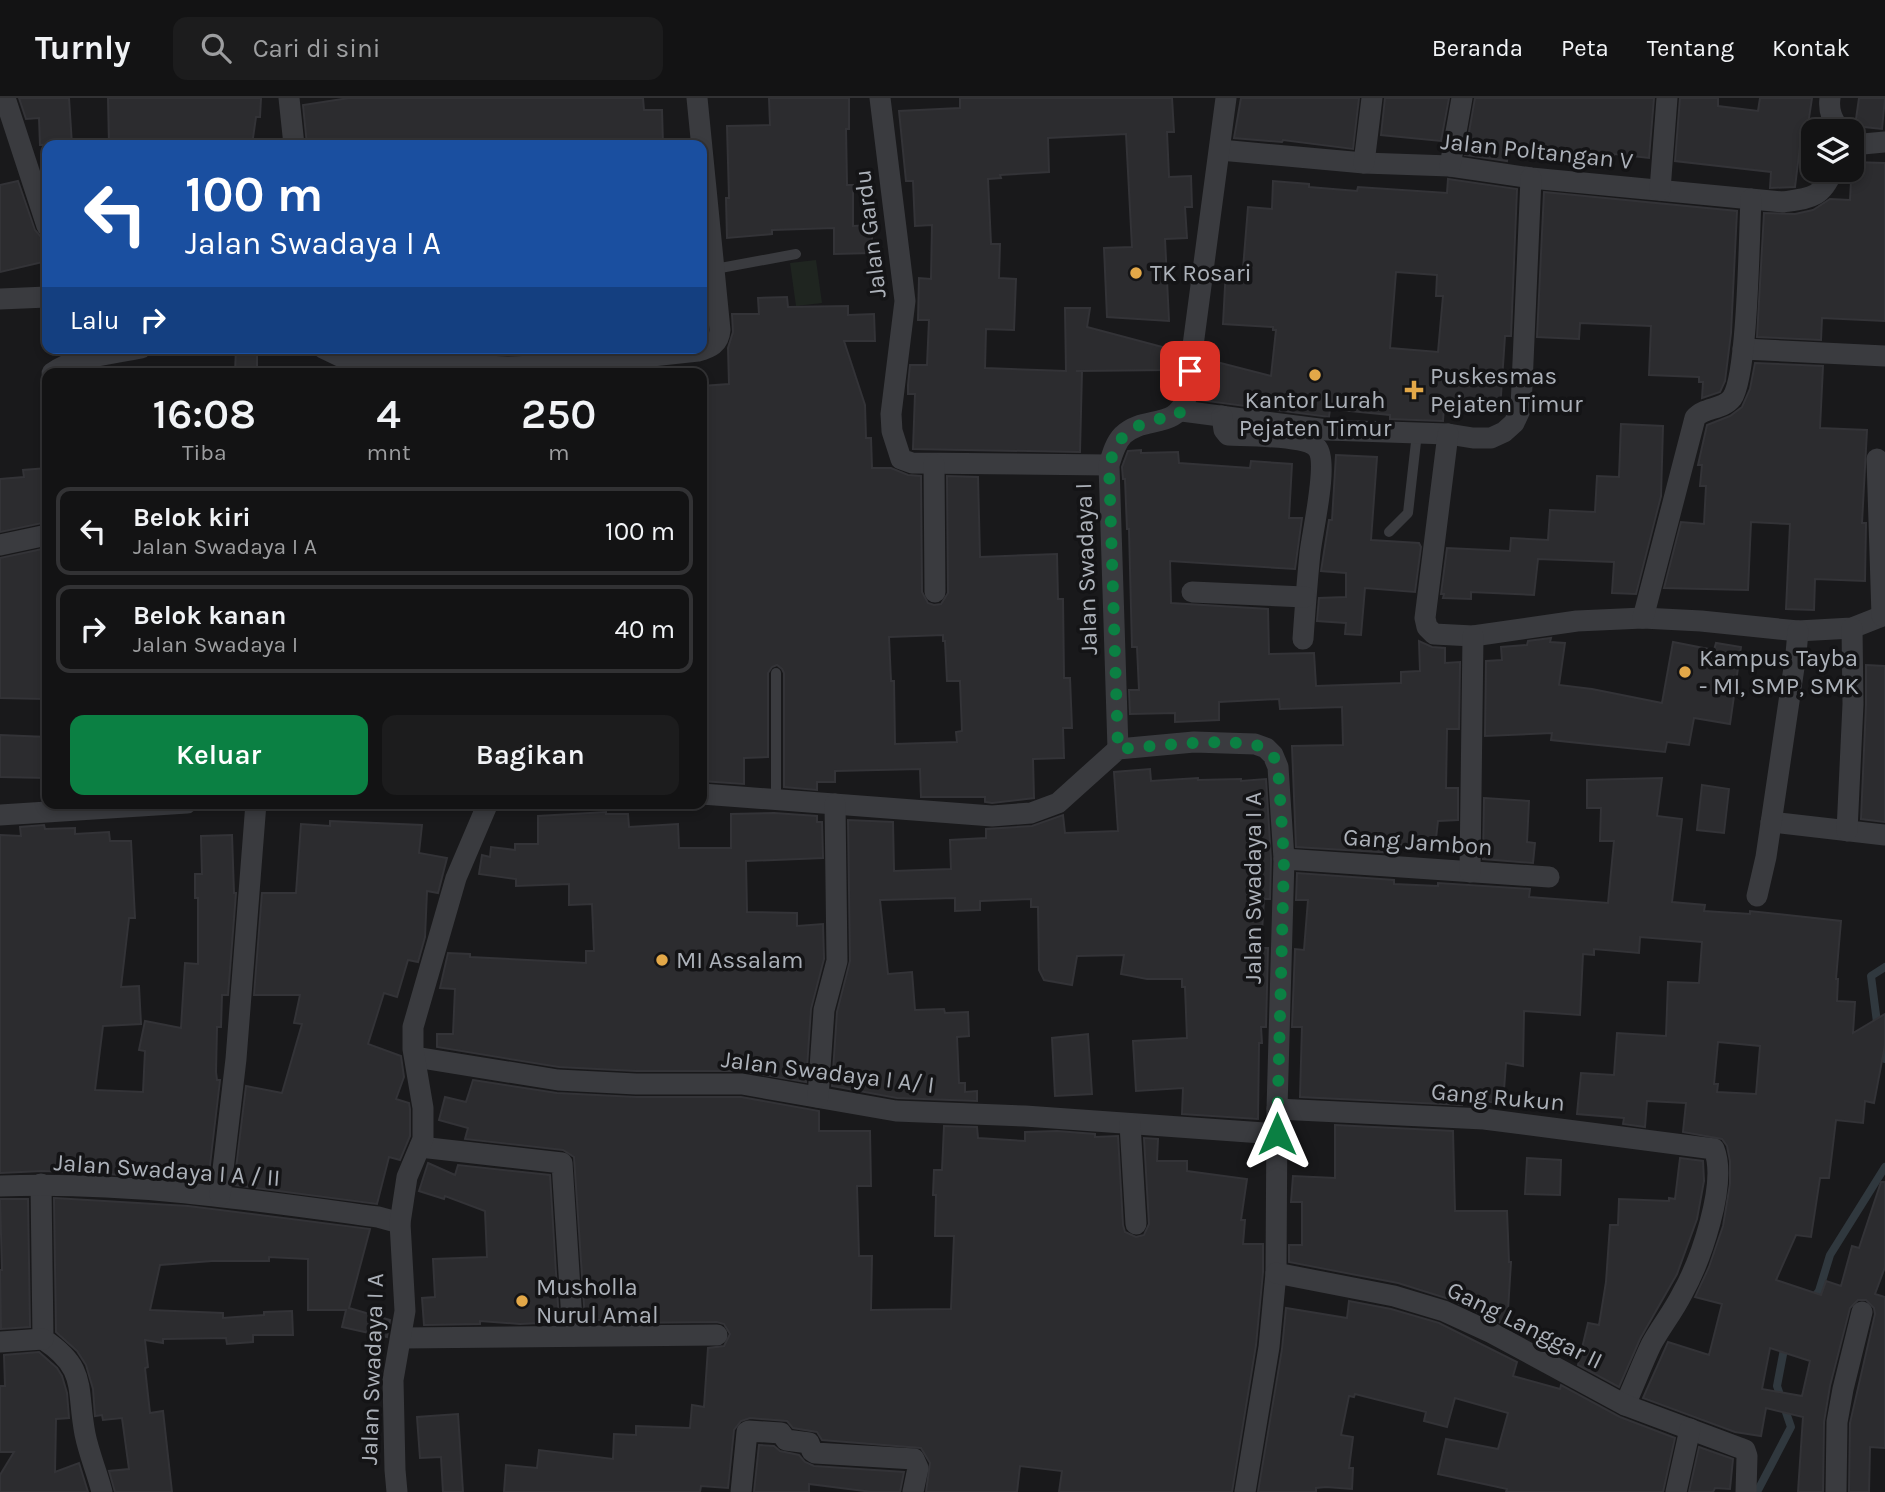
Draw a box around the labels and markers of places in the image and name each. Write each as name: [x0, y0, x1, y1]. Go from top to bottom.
place label: TK Rosari: [1150, 259, 1252, 287]
marker: TK Rosari: [1128, 265, 1144, 281]
pin: [1160, 341, 1220, 401]
place label: Puskesmas Pejaten Timur: [1430, 362, 1583, 418]
marker: Kantor Lurah Pejaten Timur: [1307, 367, 1323, 383]
marker: Puskesmas Pejaten Timur: [1404, 380, 1424, 400]
place label: Kantor Lurah Pejaten Timur: [1239, 386, 1392, 442]
place label: Kampus Tayba - MI, SMP, SMK: [1699, 644, 1859, 700]
marker: Kampus Tayba - MI, SMP, SMK: [1677, 664, 1693, 680]
place label: MI Assalam: [676, 946, 803, 974]
marker: MI Assalam: [654, 952, 670, 968]
place label: Musholla Nurul Amal: [536, 1273, 659, 1329]
marker: Musholla Nurul Amal: [514, 1293, 530, 1309]

